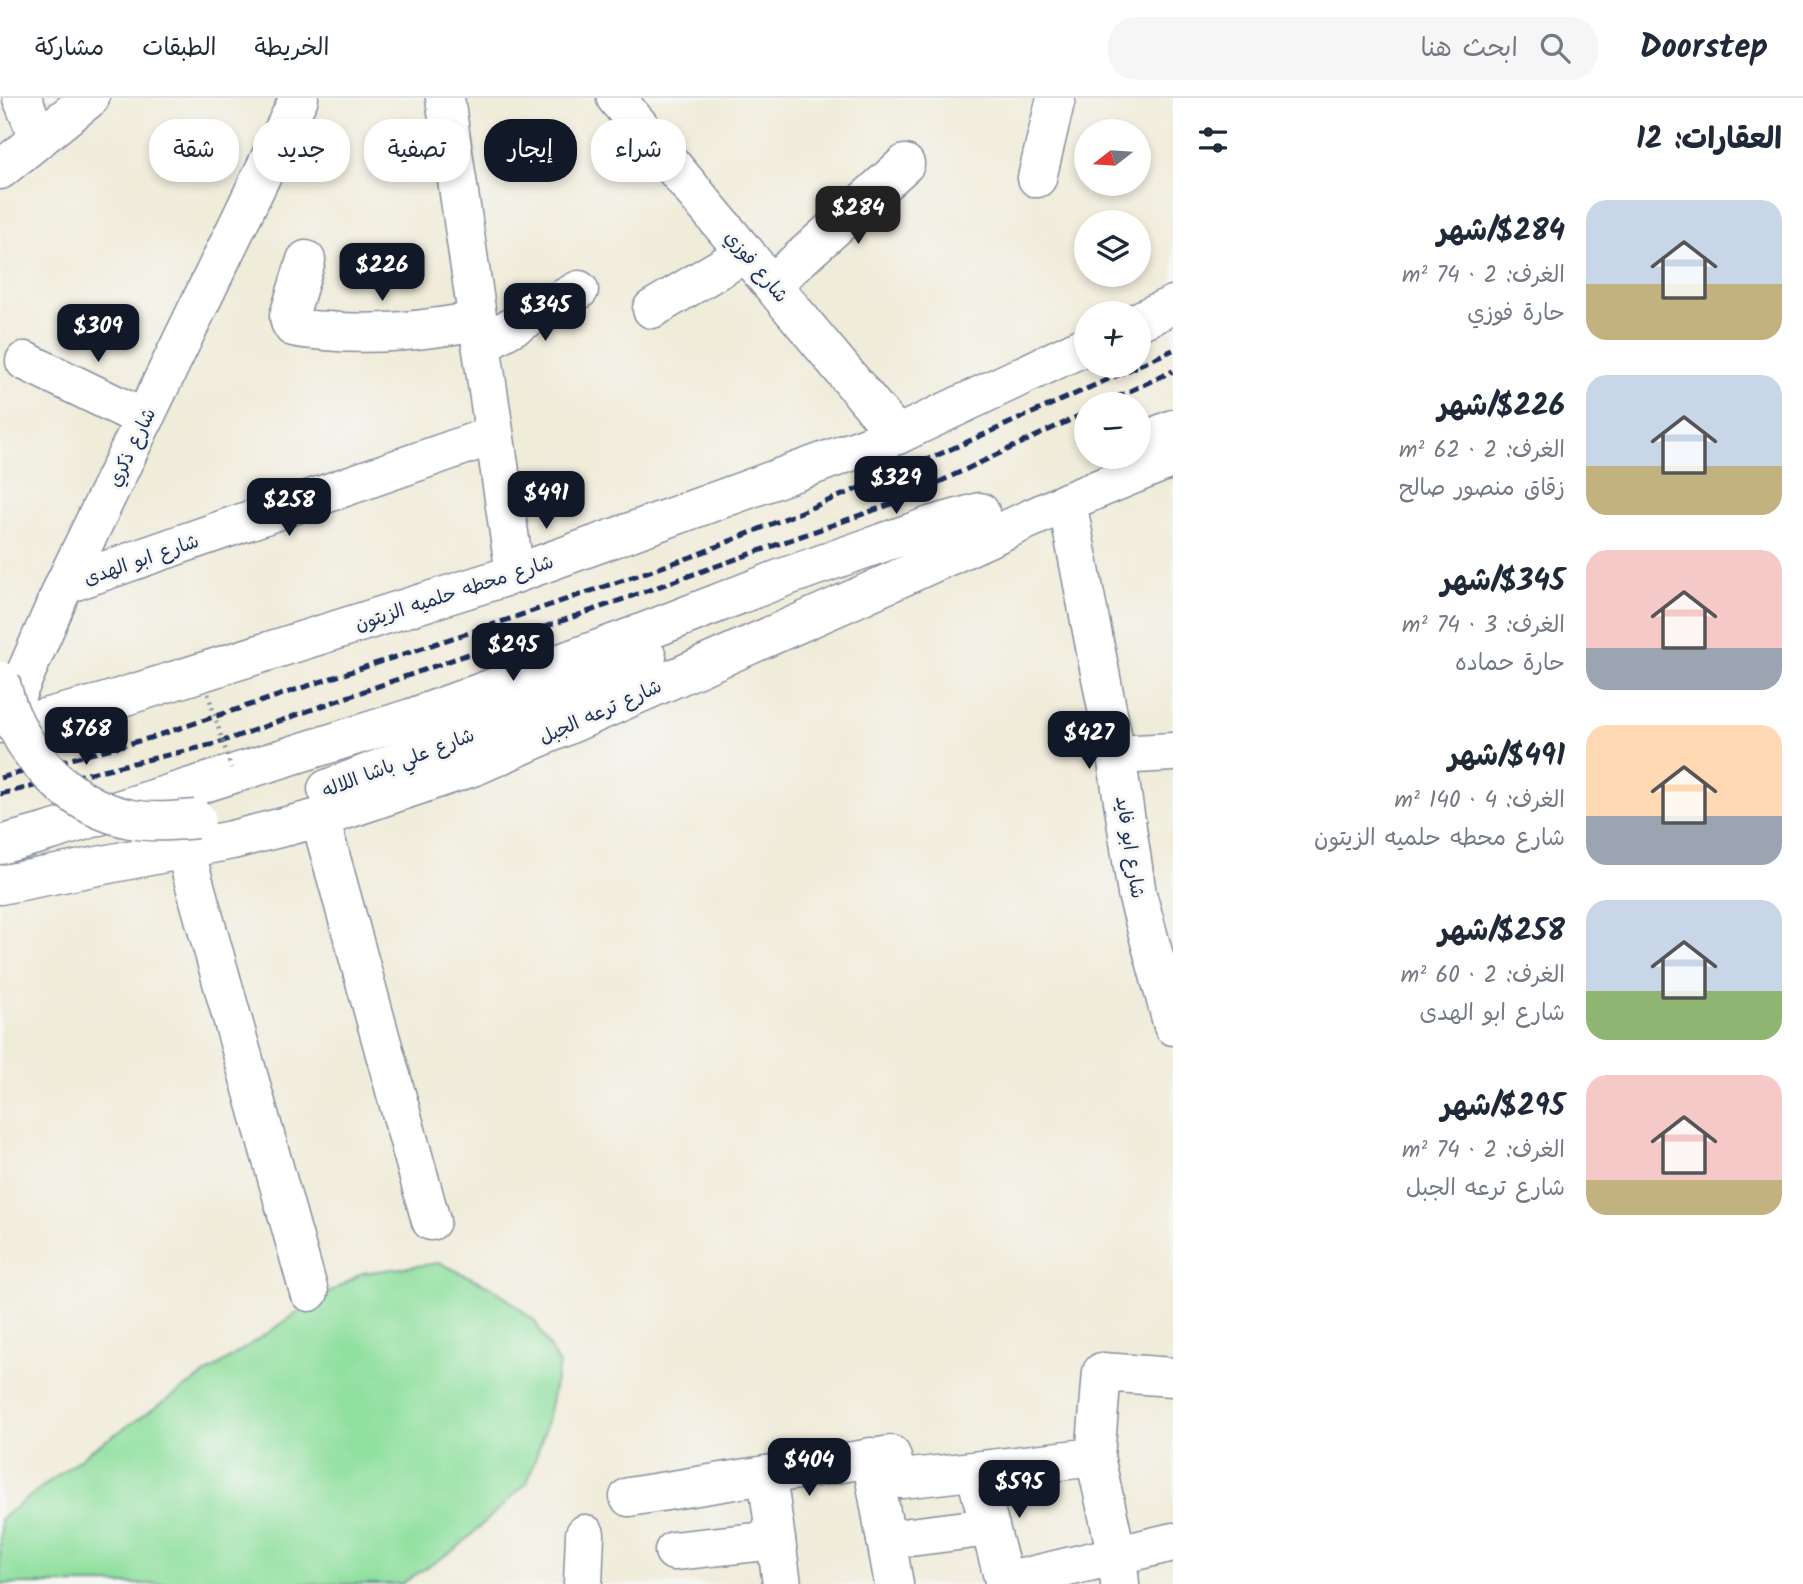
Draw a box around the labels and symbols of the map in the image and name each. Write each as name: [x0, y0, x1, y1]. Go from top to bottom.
north arrow: [1074, 119, 1152, 196]
pin: $284: [817, 186, 899, 246]
street label: شارع فوزي: [716, 224, 795, 310]
pin: $226: [341, 244, 423, 303]
pin: $345: [504, 284, 586, 343]
pin: $309: [57, 304, 139, 364]
street label: شارع ذكري: [101, 403, 165, 493]
pin: $329: [855, 456, 937, 516]
pin: $491: [505, 472, 587, 531]
pin: $258: [248, 478, 330, 538]
street label: شارع ابو الهدى: [80, 527, 203, 595]
street label: شارع محطه حلميه الزيتون: [351, 548, 558, 640]
pin: $295: [472, 624, 554, 683]
street label: شارع ترعه الجبل: [535, 672, 667, 753]
pin: $768: [45, 708, 127, 767]
pin: $427: [1048, 712, 1130, 771]
street label: شارع علي باشا اللاله: [318, 721, 479, 807]
street label: شارع ابو فايد: [1106, 794, 1152, 901]
pin: $404: [768, 1438, 850, 1498]
pin: $595: [978, 1460, 1060, 1520]

